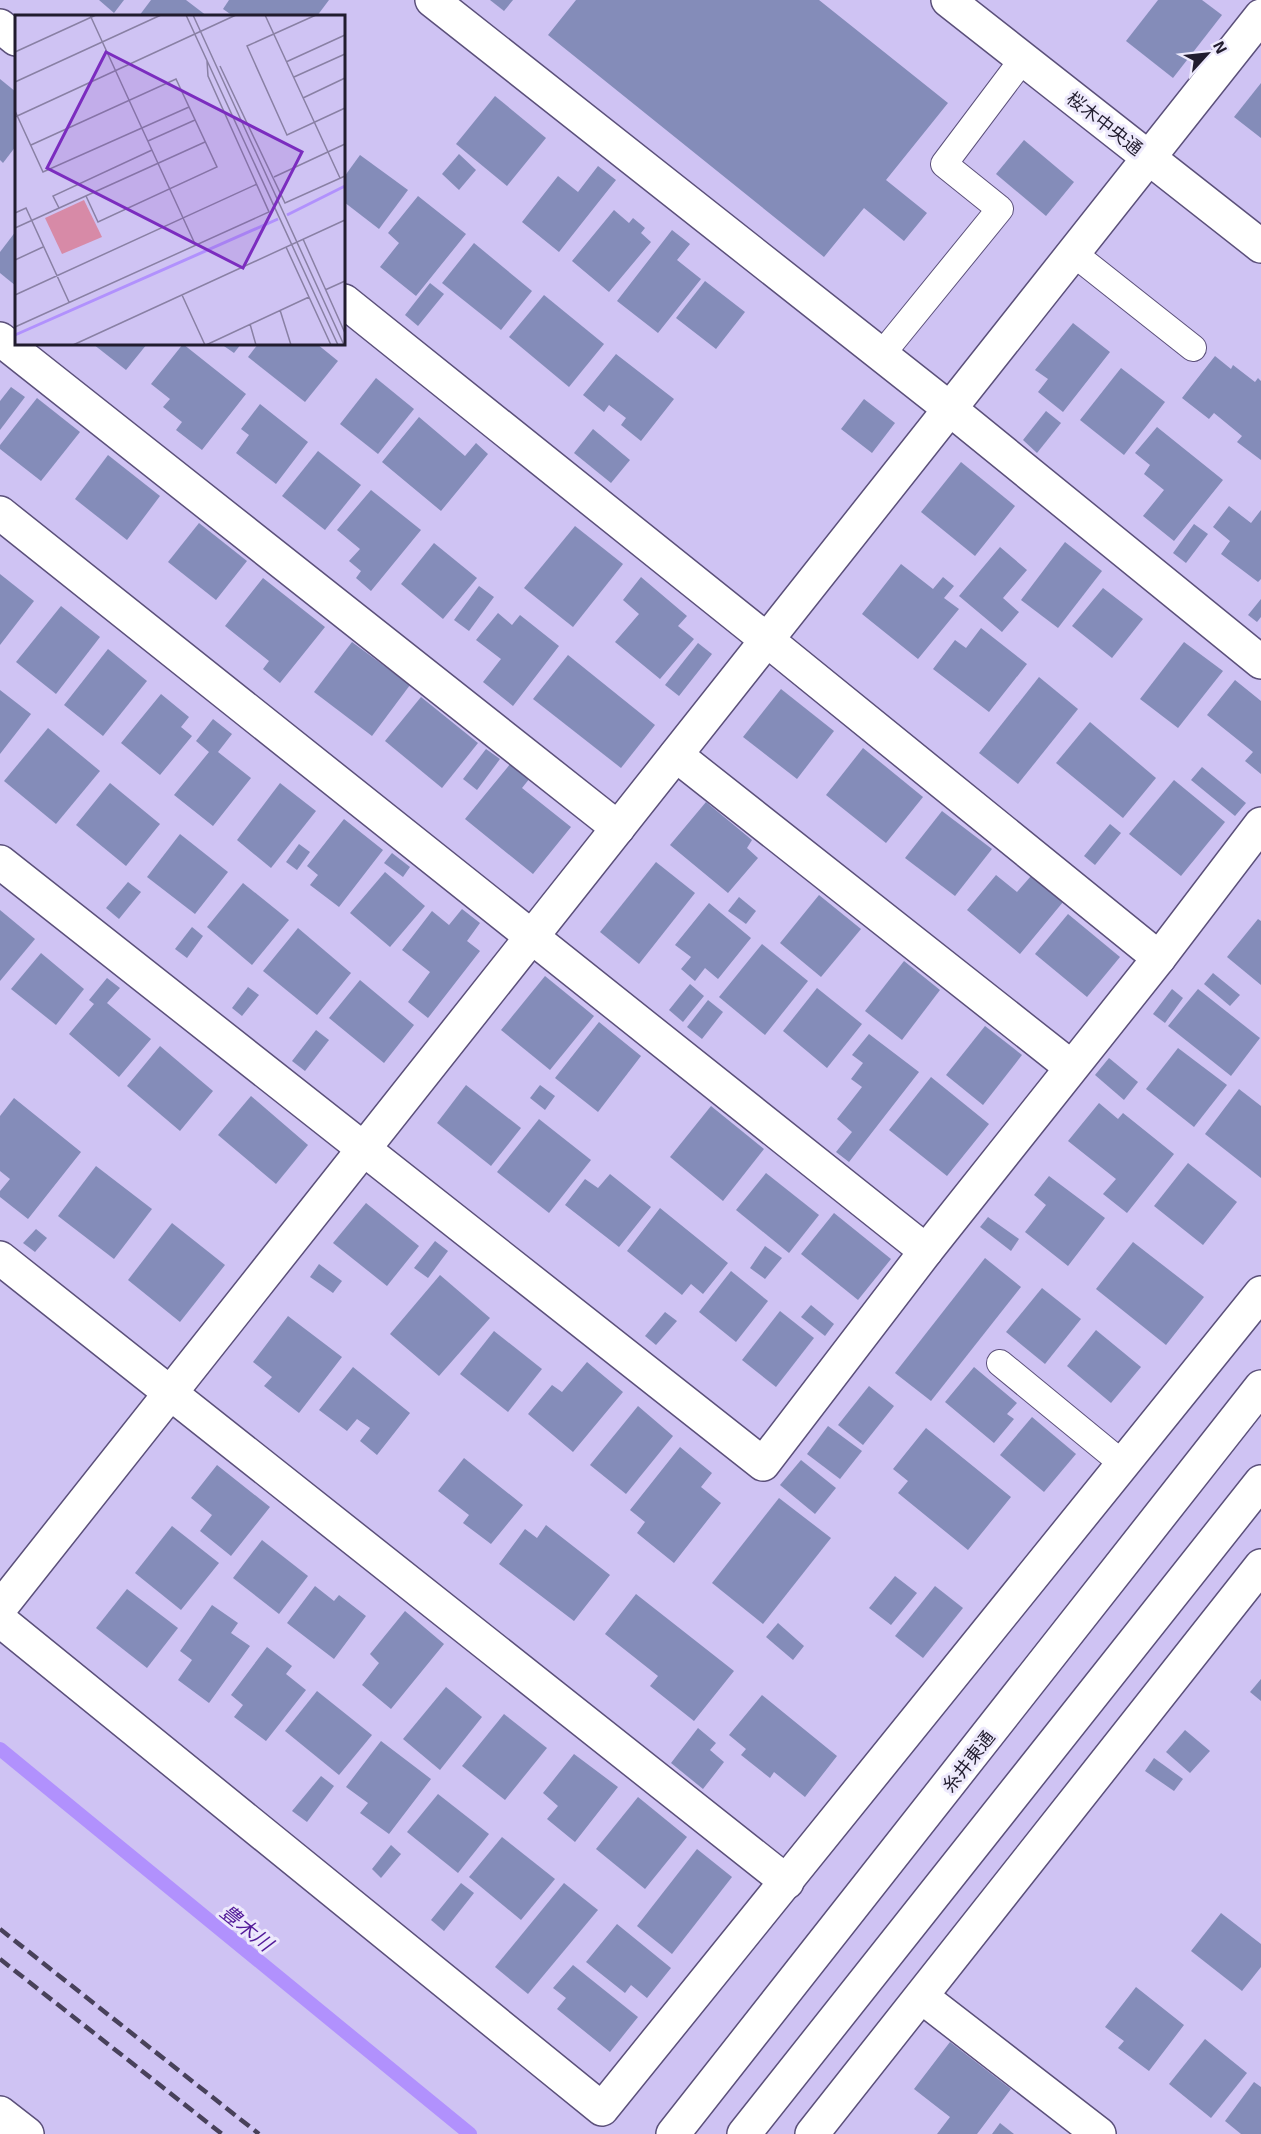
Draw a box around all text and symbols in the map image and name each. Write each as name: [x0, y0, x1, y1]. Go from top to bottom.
inset map: [15, 15, 345, 345]
north arrow: [1177, 24, 1237, 84]
text: N: [1210, 37, 1232, 56]
street label: 桜木中央通: [1063, 87, 1147, 159]
street label: 糸井東通: [937, 1726, 999, 1796]
water label: 豊木川: [216, 1899, 279, 1956]

